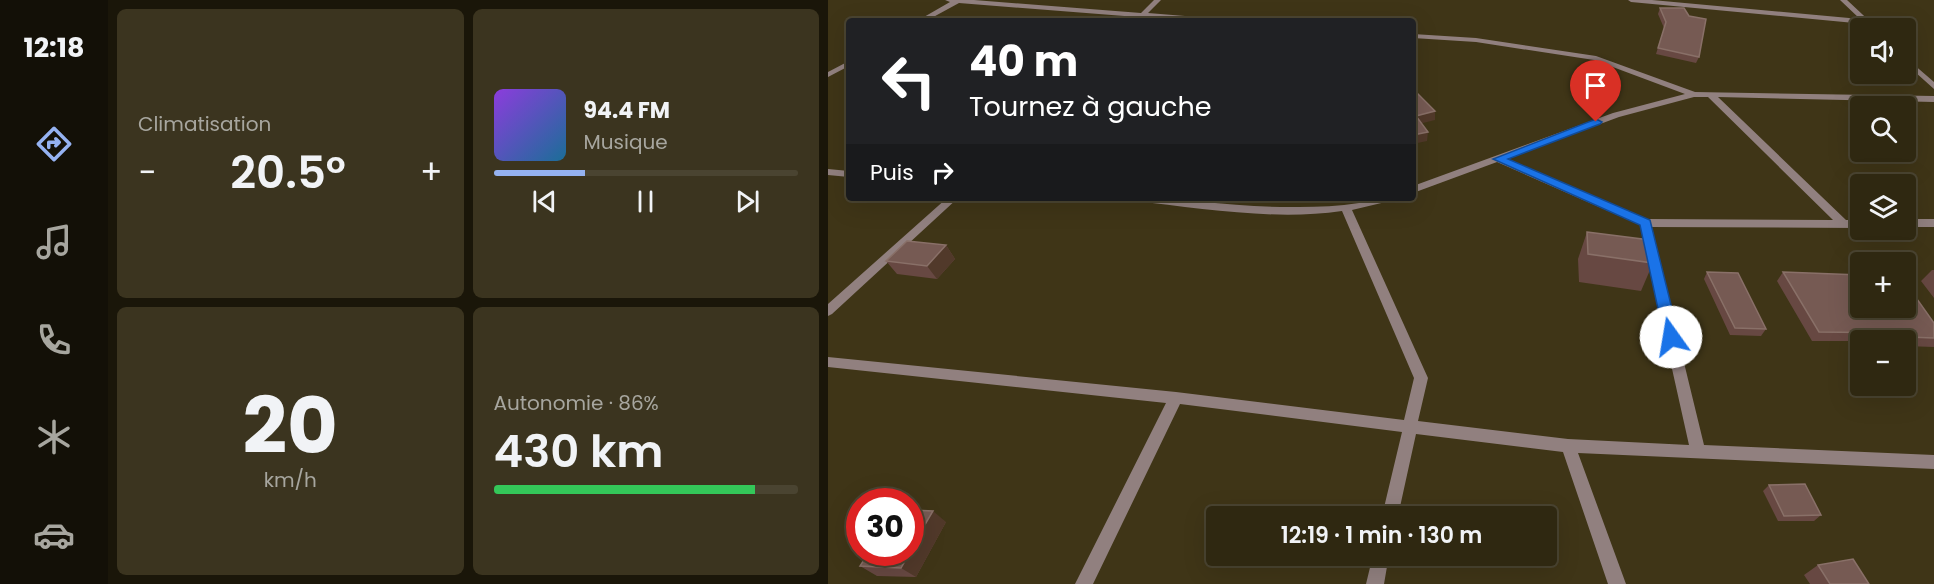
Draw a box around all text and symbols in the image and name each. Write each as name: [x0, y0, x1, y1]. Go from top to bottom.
map controls: [1850, 18, 1916, 396]
button: sound: [1850, 18, 1916, 84]
text: 12:18: [24, 29, 84, 66]
text: 40 m: [969, 32, 1078, 91]
icon: left: [870, 42, 948, 120]
pin: [1570, 60, 1621, 122]
icon: arrive: [1579, 69, 1612, 102]
text: Tournez à gauche: [969, 88, 1211, 125]
text: 94.4 FM: [584, 95, 670, 126]
button: search: [1850, 96, 1916, 162]
text: Climatisation: [138, 110, 271, 138]
icon: directions: [33, 123, 75, 165]
text: Musique: [584, 128, 668, 156]
text: 20.5°: [230, 141, 346, 204]
text: −: [138, 149, 156, 196]
text: +: [420, 149, 442, 196]
icon: right: [926, 156, 959, 189]
text: Puis: [870, 157, 914, 188]
button: layers: [1850, 174, 1916, 240]
icon: previous: [528, 185, 561, 218]
icon: pause: [629, 185, 662, 218]
icon: next: [731, 185, 764, 218]
icon: music: [33, 221, 75, 263]
button: +: [1850, 252, 1916, 318]
position arrow: [1639, 305, 1703, 369]
icon: phone: [33, 319, 75, 361]
button: −: [1850, 330, 1916, 396]
text: 20: [243, 371, 338, 480]
text: Autonomie · 86%: [494, 389, 659, 417]
icon: climate: [33, 416, 75, 458]
text: 430 km: [494, 420, 663, 483]
text: km/h: [264, 466, 317, 494]
speed limit sign: 30: [846, 488, 924, 566]
icon: car: [33, 514, 75, 556]
text: 12:19 · 1 min · 130 m: [1281, 520, 1482, 551]

